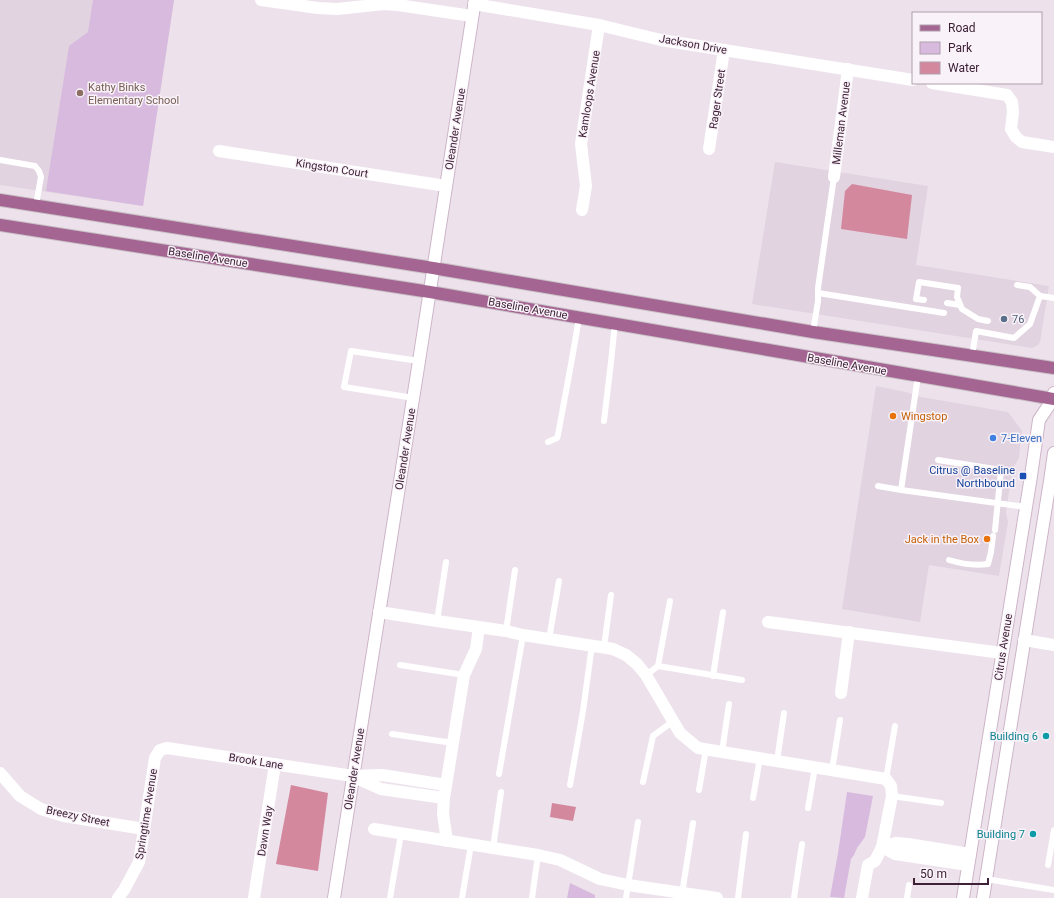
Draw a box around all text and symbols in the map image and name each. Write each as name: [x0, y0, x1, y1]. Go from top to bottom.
legend: [912, 12, 1042, 84]
text: Road: [948, 21, 976, 35]
street label: Jackson Drive: [658, 32, 728, 57]
text: Park: [948, 41, 973, 55]
street label: Kamloops Avenue: [576, 49, 603, 139]
text: Water: [948, 61, 979, 75]
street label: Rager Street: [707, 68, 728, 130]
street label: Milleman Avenue: [830, 80, 853, 165]
place label: Kathy Binks Elementary School: [88, 81, 179, 107]
street label: Oleander Avenue: [443, 87, 468, 171]
marker: Kathy Binks Elementary School: [75, 88, 85, 98]
street label: Kingston Court: [295, 156, 369, 181]
street label: Baseline Avenue: [167, 245, 249, 270]
street label: Baseline Avenue: [487, 295, 569, 322]
place label: 76: [1012, 313, 1024, 326]
marker: 76: [999, 314, 1009, 324]
street label: Baseline Avenue: [806, 351, 888, 378]
street label: Oleander Avenue: [393, 407, 418, 491]
place label: Wingstop: [901, 410, 947, 423]
marker: Wingstop: [888, 411, 898, 421]
place label: 7-Eleven: [1001, 432, 1042, 445]
marker: 7-Eleven: [988, 433, 998, 443]
place label: Citrus @ Baseline Northbound: [929, 464, 1015, 490]
marker: Citrus @ Baseline Northbound: [1018, 471, 1028, 481]
place label: Jack in the Box: [905, 533, 980, 546]
marker: Jack in the Box: [982, 534, 992, 544]
street label: Citrus Avenue: [992, 613, 1015, 681]
street label: Oleander Avenue: [342, 727, 367, 811]
place label: Building 6: [990, 730, 1038, 743]
marker: Building 6: [1041, 731, 1051, 741]
street label: Brook Lane: [228, 751, 284, 772]
street label: Springtime Avenue: [133, 768, 160, 860]
street label: Breezy Street: [45, 803, 111, 830]
street label: Dawn Way: [255, 804, 276, 857]
place label: Building 7: [977, 828, 1025, 841]
marker: Building 7: [1028, 829, 1038, 839]
scale bar: [914, 860, 988, 886]
text: 50 m: [920, 867, 947, 881]

